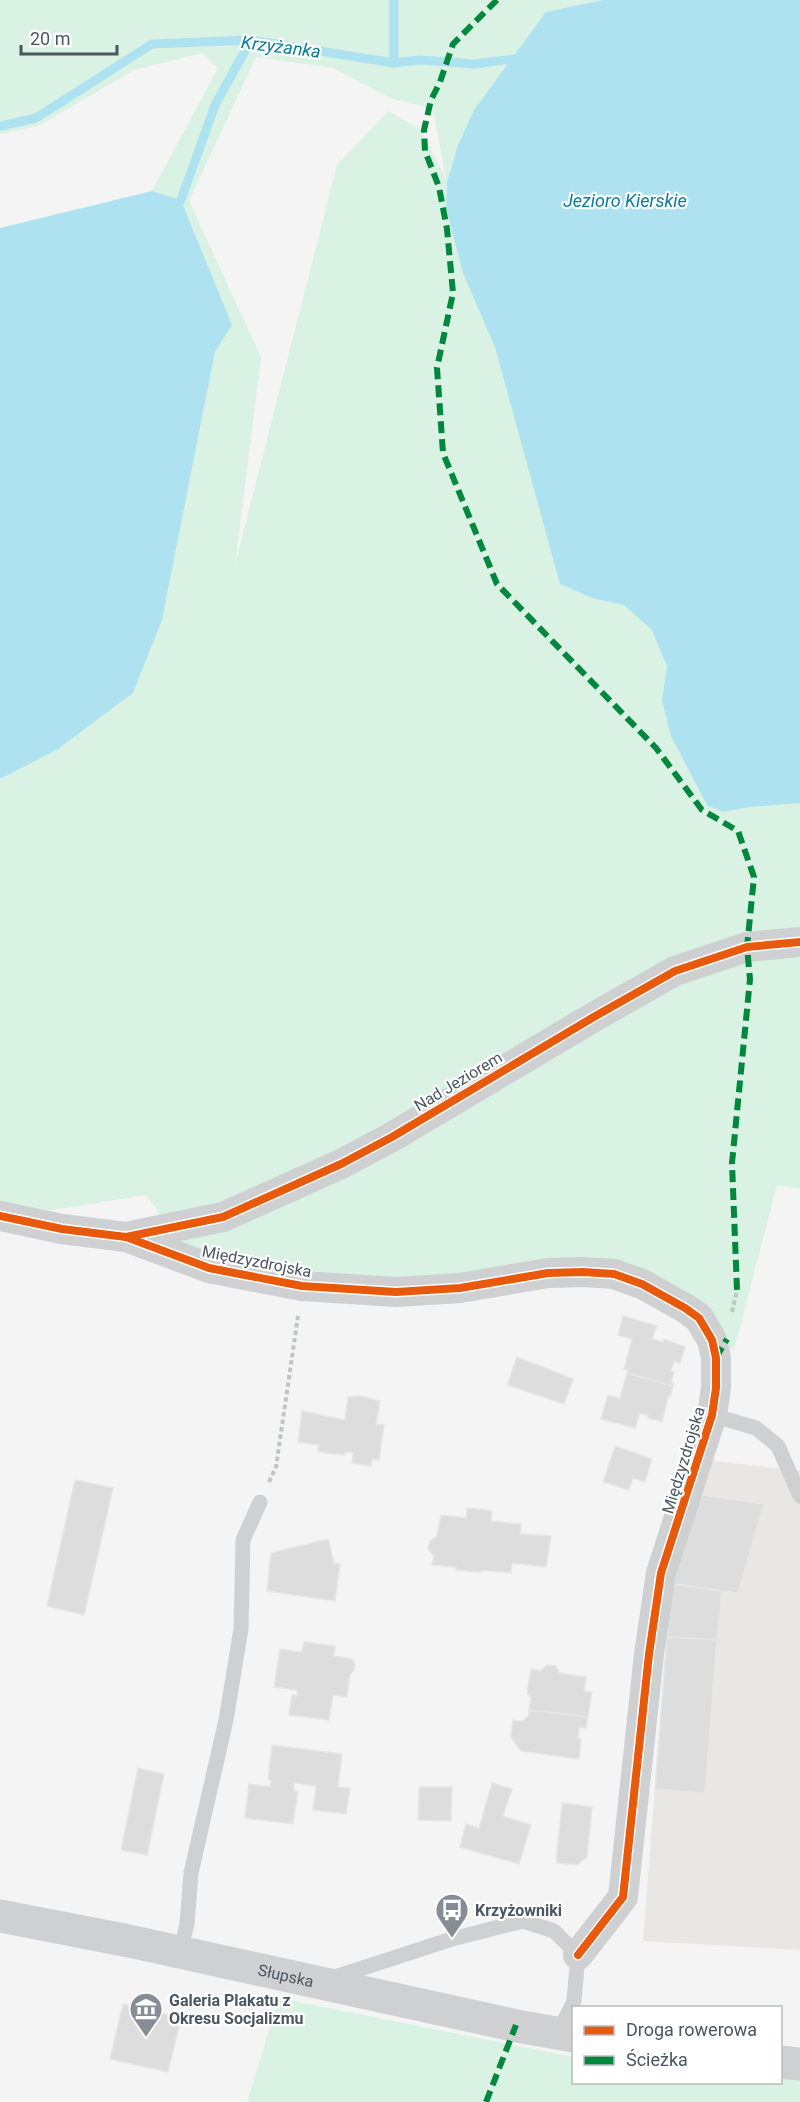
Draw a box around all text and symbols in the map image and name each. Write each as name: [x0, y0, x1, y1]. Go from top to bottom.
scale bar: [21, 18, 117, 56]
text: 20 m: [30, 28, 70, 49]
water label: Krzyżanka: [240, 31, 322, 62]
water label: Jezioro Kierskie: [563, 190, 687, 211]
street label: Nad Jeziorem: [411, 1048, 506, 1115]
street label: Międzyzdrojska: [201, 1242, 313, 1281]
street label: Międzyzdrojska: [658, 1404, 709, 1516]
bus stop icon: Krzyżowniki: [434, 1892, 470, 1939]
place label: Krzyżowniki: [475, 1901, 562, 1920]
street label: Słupska: [256, 1960, 316, 1991]
museum icon: Galeria Plakatu z Okresu Socjalizmu: [128, 1991, 164, 2038]
place label: Galeria Plakatu z Okresu Socjalizmu: [169, 1991, 304, 2028]
legend: [572, 2006, 782, 2084]
text: Droga rowerowa: [626, 2019, 757, 2040]
text: Ścieżka: [626, 2049, 688, 2070]

